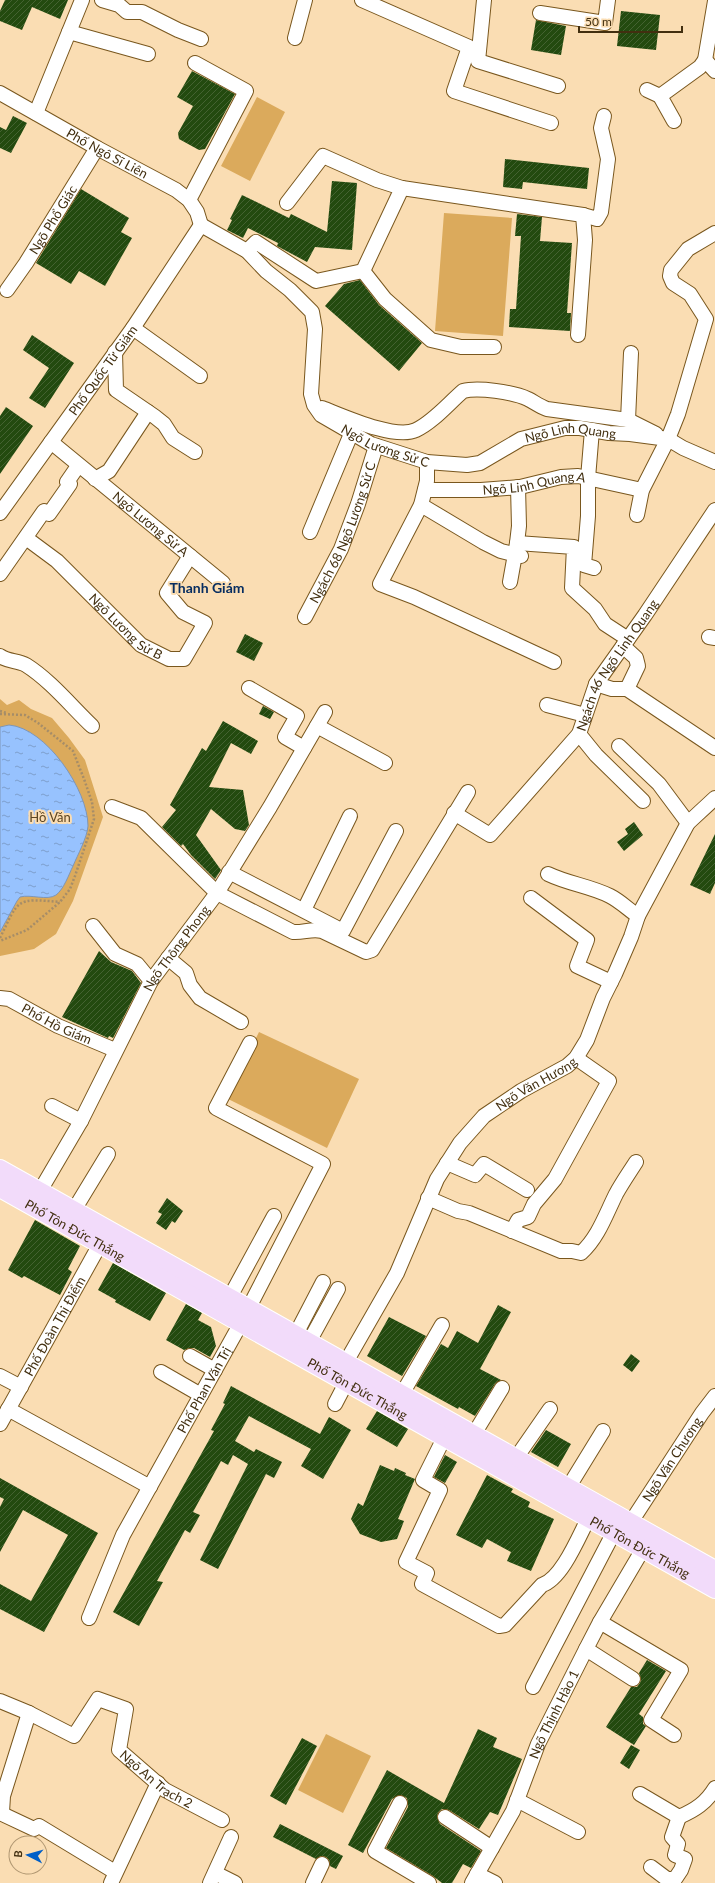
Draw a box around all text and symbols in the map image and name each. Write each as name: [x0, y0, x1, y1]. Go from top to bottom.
scale bar: [579, 8, 682, 34]
text: 50 m: [585, 14, 612, 29]
street label: Phố Ngô Sĩ Liên: [64, 124, 151, 182]
street label: Ngõ Phổ Giác: [25, 182, 80, 257]
street label: Phố Quốc Tử Giám: [65, 322, 140, 418]
street label: Ngõ Linh Quang: [523, 420, 617, 446]
street label: Ngõ Lương Sử C: [339, 421, 432, 470]
street label: Ngách 68 Ngõ Lương Sử C: [306, 459, 379, 606]
street label: Ngõ Linh Quang A: [482, 468, 588, 498]
street label: Ngõ Lương Sử A: [110, 488, 192, 560]
district label: Thanh Giám: [170, 579, 245, 596]
street label: Ngõ Lương Sử B: [86, 590, 165, 663]
street label: Ngách 46 Ngõ Linh Quang: [573, 596, 661, 733]
park label: Hồ Văn: [29, 809, 71, 825]
street label: Ngõ Thông Phong: [139, 902, 213, 994]
street label: Phố Hồ Giám: [19, 1000, 94, 1047]
street label: Ngõ Văn Hương: [492, 1053, 580, 1114]
street label: Phố Tôn Đức Thắng: [22, 1196, 128, 1265]
street label: Phố Đoàn Thị Điểm: [20, 1273, 89, 1379]
street label: Phố Phan Văn Trị: [174, 1344, 234, 1436]
street label: Phố Tôn Đức Thắng: [305, 1354, 411, 1423]
street label: Ngõ Văn Chương: [639, 1414, 705, 1504]
street label: Phố Tôn Đức Thắng: [587, 1513, 693, 1582]
street label: Ngõ Thịnh Hào 1: [525, 1667, 582, 1761]
street label: Ngõ An Trạch 2: [117, 1747, 196, 1811]
north arrow: [8, 1835, 48, 1875]
text: B: [11, 1850, 24, 1858]

